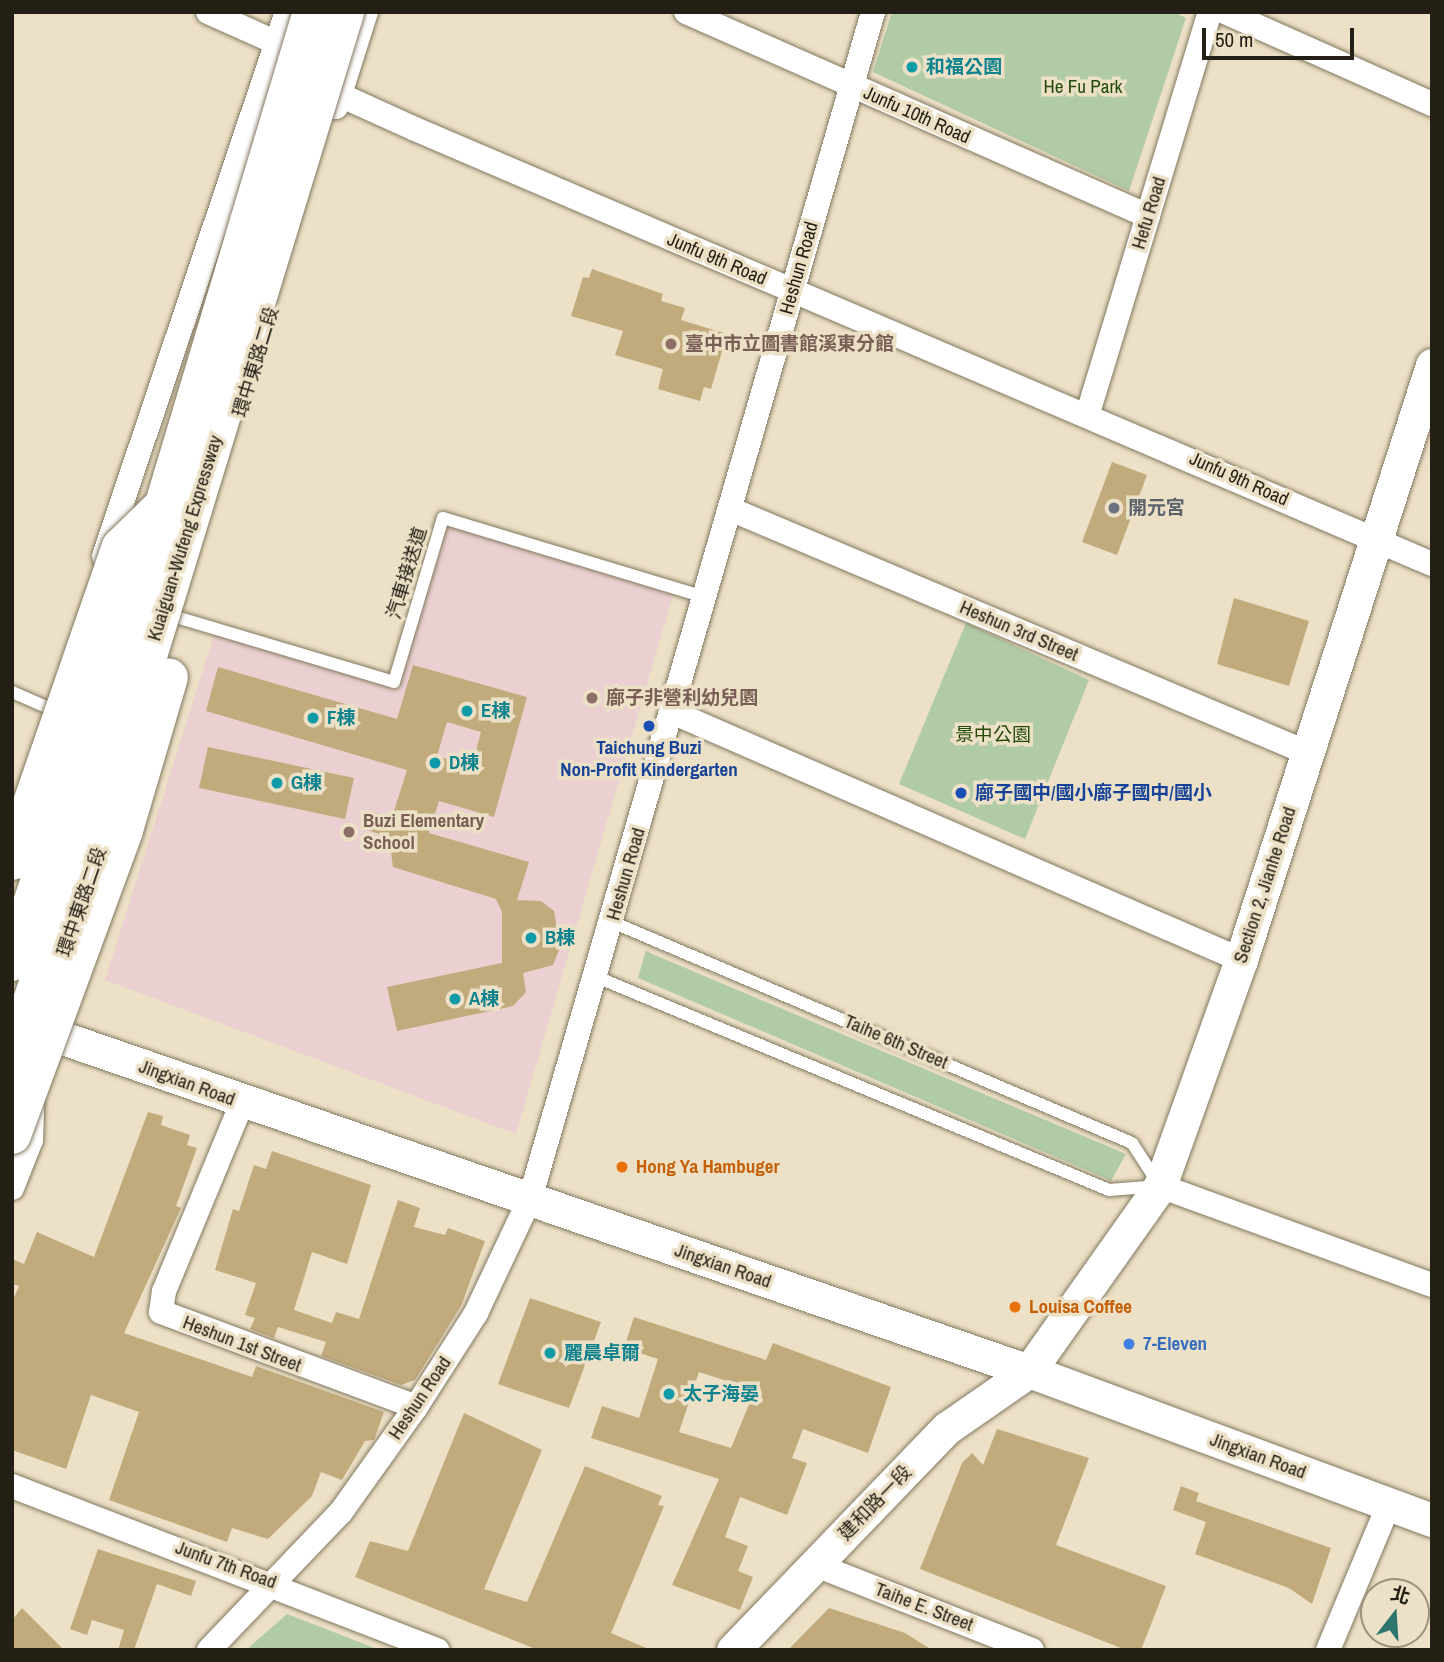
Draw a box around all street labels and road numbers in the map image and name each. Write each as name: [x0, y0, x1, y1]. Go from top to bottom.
street label: Junfu 10th Road: [860, 81, 974, 149]
street label: Hefu Road: [1127, 174, 1171, 252]
street label: Heshun Road: [775, 219, 823, 317]
street label: Junfu 9th Road: [664, 228, 770, 290]
street label: 環中東路二段: [228, 304, 284, 420]
street label: Kuaiguan-Wufeng Expressway: [143, 433, 227, 643]
street label: Junfu 9th Road: [1186, 447, 1292, 511]
street label: 汽車接送道: [382, 524, 432, 622]
street label: Heshun 3rd Street: [956, 596, 1082, 666]
street label: Section 2, Jianhe Road: [1229, 804, 1301, 966]
street label: Heshun Road: [602, 825, 650, 923]
street label: 環中東路二段: [53, 844, 111, 960]
street label: Taihe 6th Street: [841, 1010, 951, 1074]
street label: Jingxian Road: [136, 1055, 238, 1111]
street label: Jingxian Road: [672, 1239, 774, 1293]
street label: Heshun 1st Street: [180, 1311, 304, 1377]
street label: Heshun Road: [384, 1352, 456, 1444]
street label: Jingxian Road: [1207, 1428, 1309, 1484]
street label: 建和路一段: [834, 1461, 916, 1545]
street label: Junfu 7th Road: [172, 1536, 280, 1594]
street label: Taihe E. Street: [872, 1578, 976, 1636]

